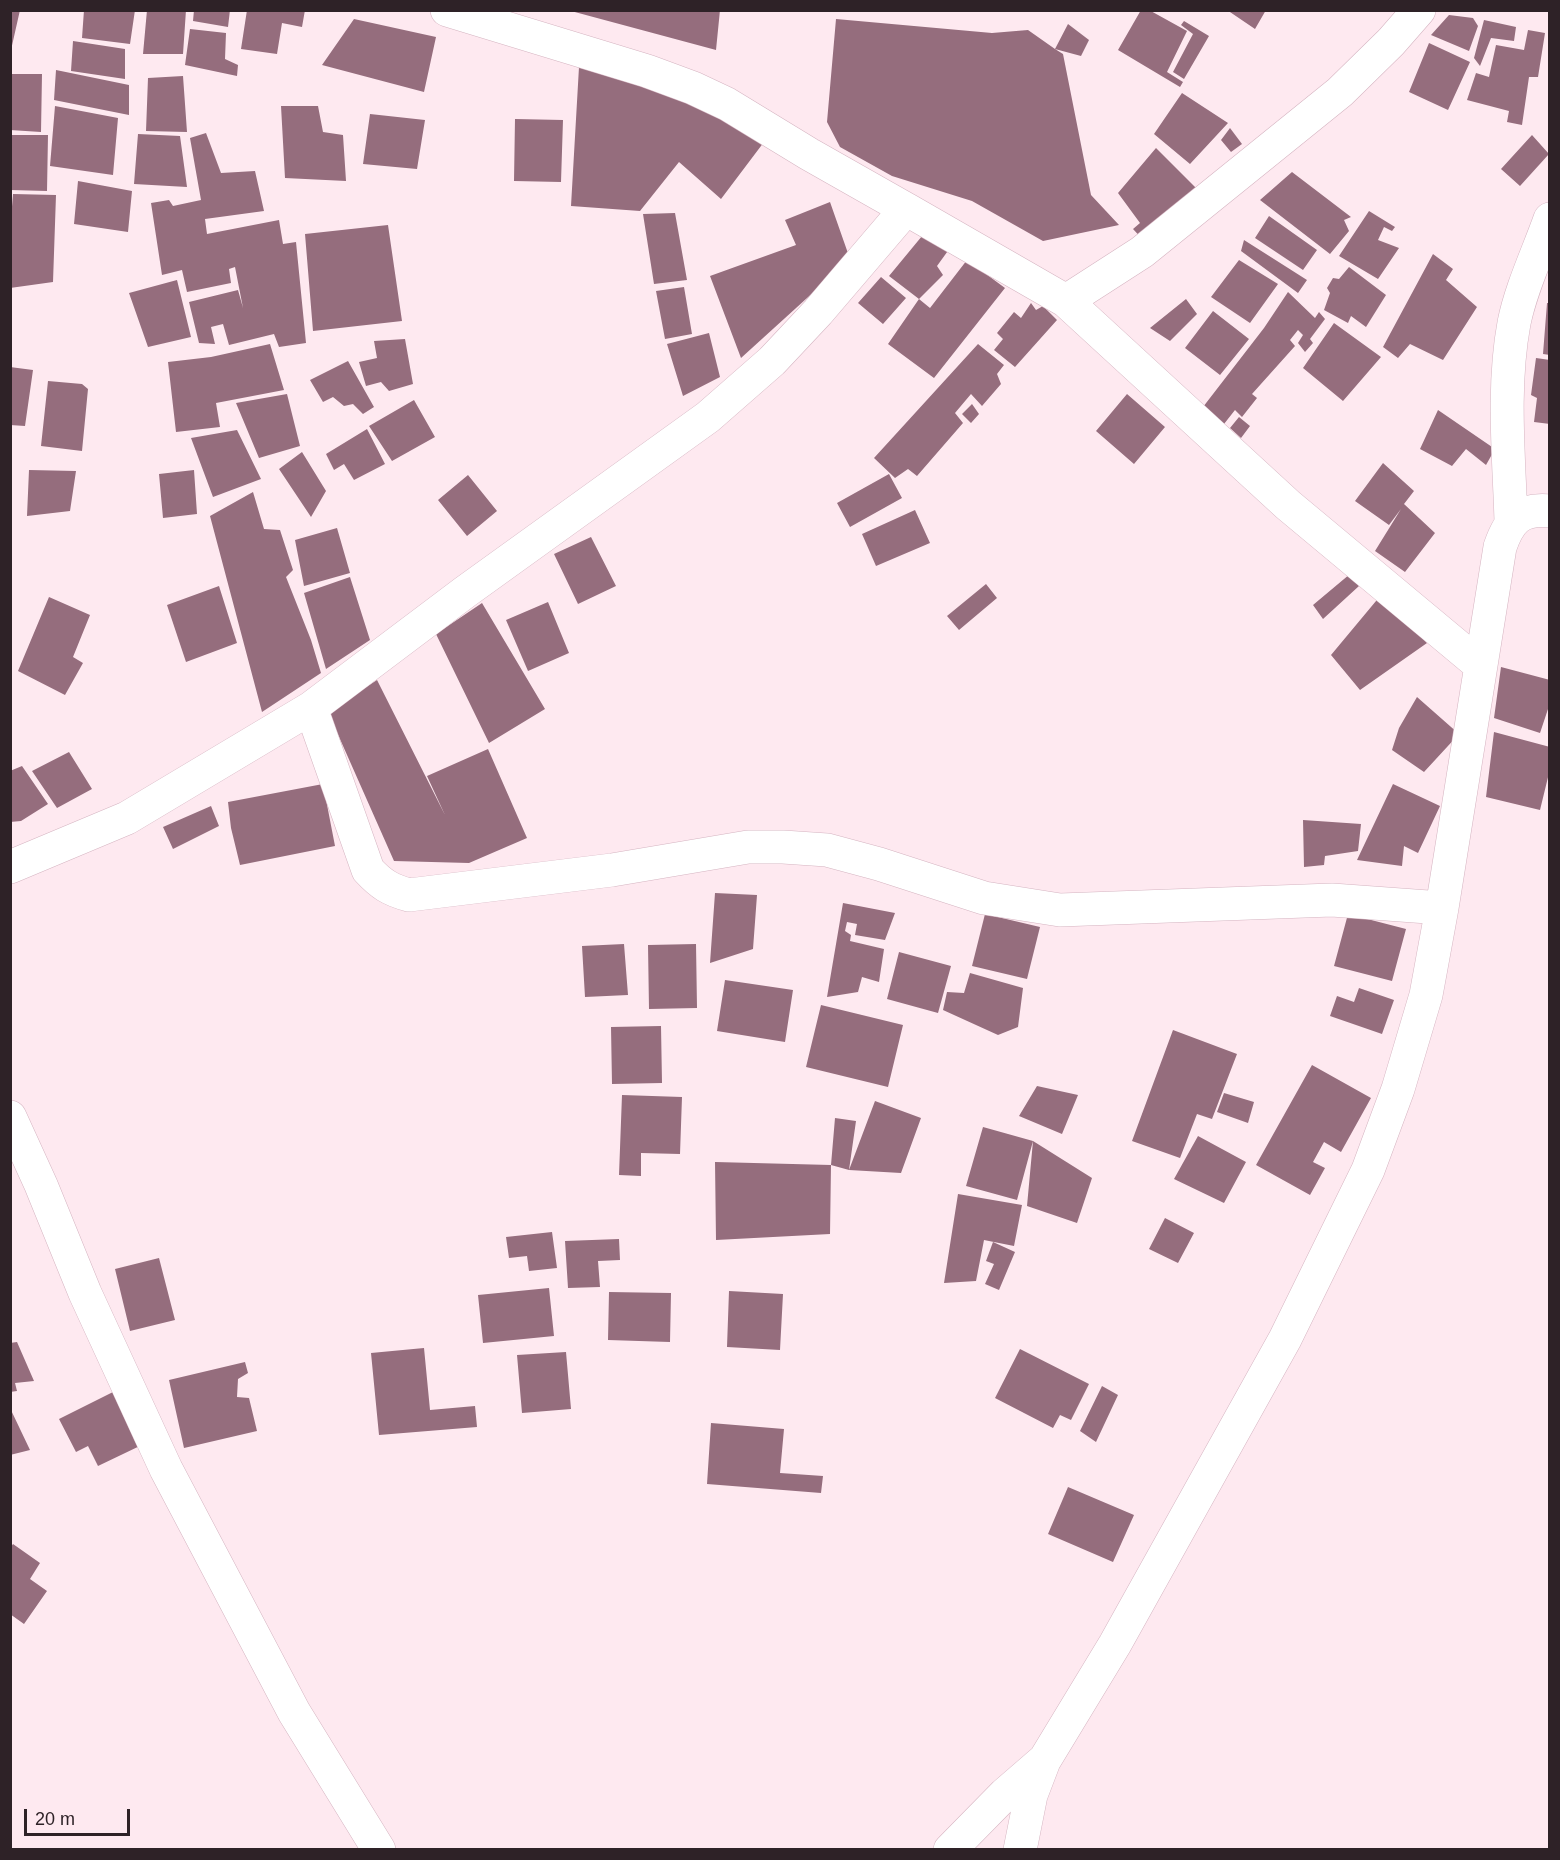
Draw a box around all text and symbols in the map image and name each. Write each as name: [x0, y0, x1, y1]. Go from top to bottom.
scale bar: [27, 1797, 134, 1835]
text: 20 m: [35, 1809, 75, 1829]

